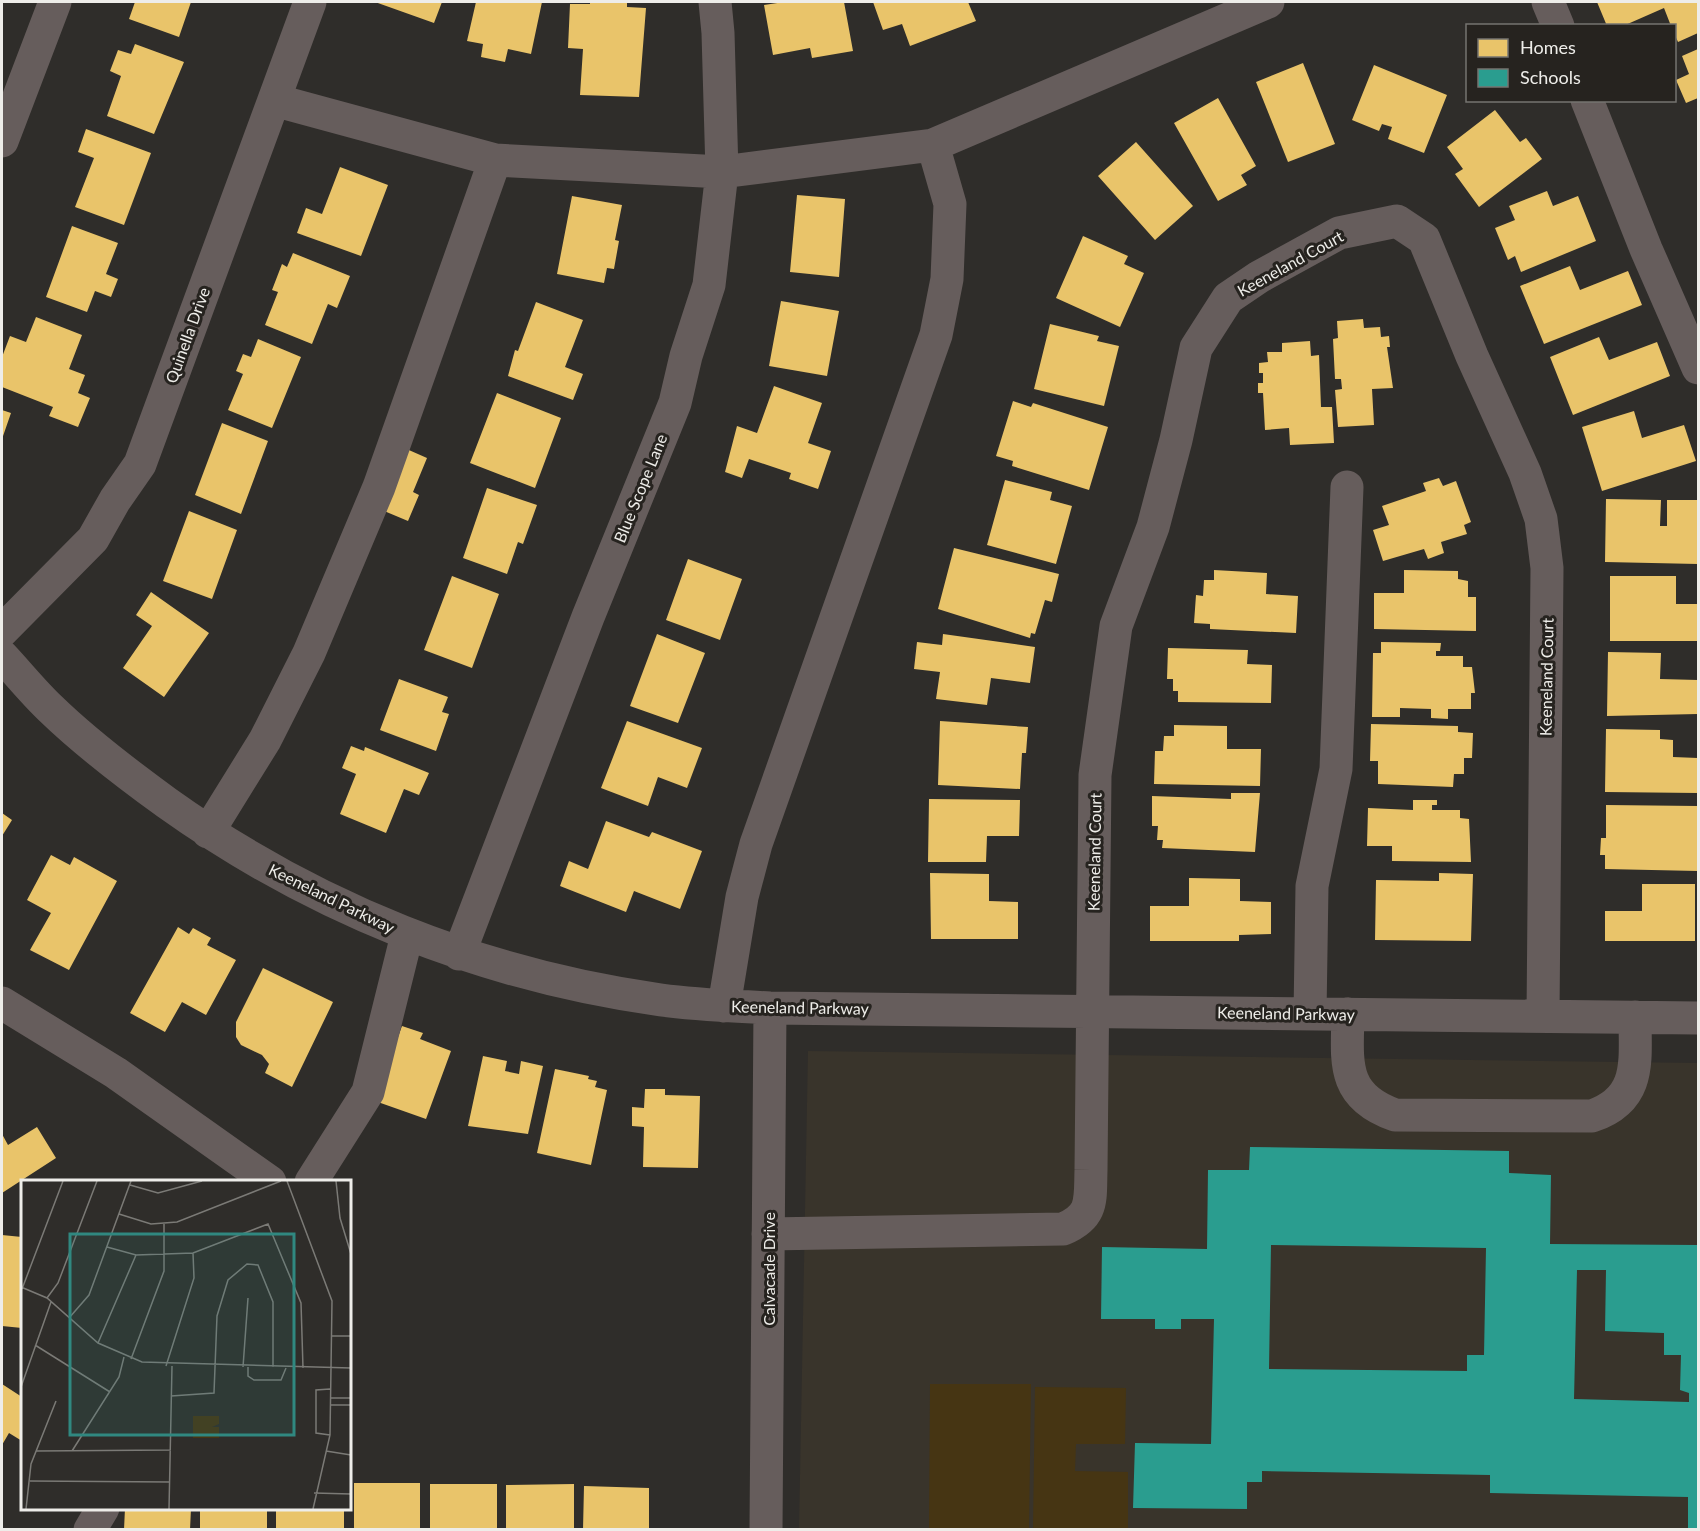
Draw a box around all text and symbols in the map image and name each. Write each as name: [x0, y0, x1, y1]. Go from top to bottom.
legend: [1466, 24, 1676, 102]
text: Homes: [1520, 36, 1576, 58]
text: Schools: [1520, 66, 1581, 88]
street label: Keeneland Court: [1234, 226, 1346, 300]
street label: Quinella Drive: [161, 284, 213, 386]
street label: Blue Scope Lane: [610, 431, 670, 545]
street label: Keeneland Court: [1535, 618, 1557, 736]
street label: Keeneland Court: [1083, 793, 1105, 911]
street label: Keeneland Parkway: [266, 859, 399, 937]
street label: Keeneland Parkway: [731, 996, 870, 1018]
street label: Keeneland Parkway: [1217, 1002, 1356, 1024]
inset map: [21, 1180, 351, 1510]
street label: Calvacade Drive: [759, 1212, 778, 1326]

